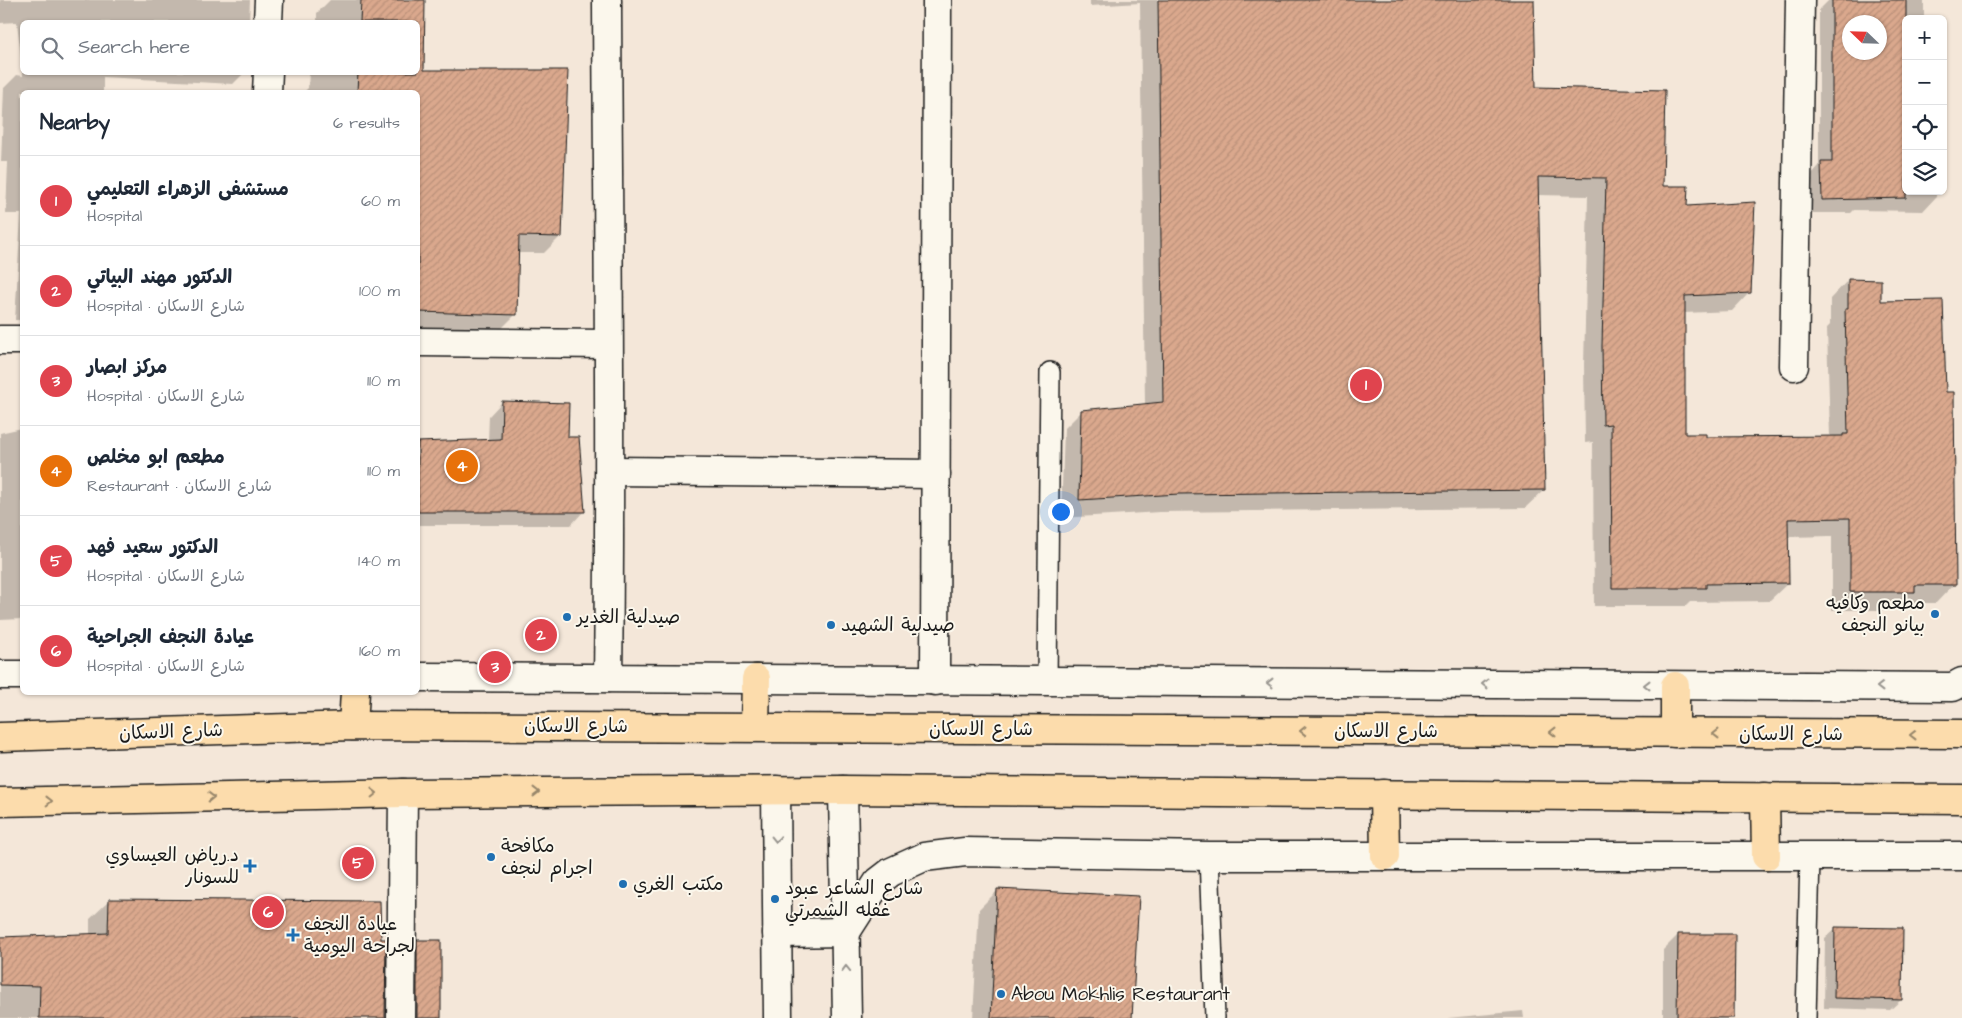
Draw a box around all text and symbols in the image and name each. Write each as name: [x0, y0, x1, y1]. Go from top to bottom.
north arrow: [1842, 15, 1887, 60]
map controls: [1902, 15, 1947, 195]
button: +: [1902, 15, 1947, 60]
search box: [20, 20, 420, 75]
icon: search: [38, 34, 66, 62]
text: Search here: [78, 34, 190, 61]
button: −: [1902, 60, 1947, 105]
button: locate: [1902, 105, 1947, 150]
text: Nearby: [40, 108, 110, 137]
text: 6 results: [333, 112, 400, 134]
button: layers: [1902, 150, 1947, 195]
text: مستشفى الزهراء التعليمي: [87, 176, 289, 203]
text: 1: [55, 190, 57, 212]
text: 60 m: [361, 190, 400, 212]
text: Hospital: [87, 205, 142, 227]
text: الدكتور مهند البياتي: [87, 264, 232, 291]
text: 2: [51, 280, 61, 302]
text: 100 m: [359, 280, 400, 302]
text: Hospital · شارع الاسكان: [87, 295, 245, 317]
text: مركز ابصار: [87, 354, 167, 381]
pin: 1: [1350, 366, 1382, 404]
text: 3: [52, 370, 60, 392]
text: 110 m: [367, 370, 400, 392]
text: Hospital · شارع الاسكان: [87, 385, 245, 407]
text: مطعم ابو مخلص: [87, 444, 225, 471]
pin: 4: [446, 447, 478, 485]
text: 4: [51, 460, 61, 482]
text: 110 m: [367, 460, 400, 482]
text: Restaurant · شارع الاسكان: [87, 475, 272, 497]
your location: [1048, 499, 1074, 525]
text: الدكتور سعيد فهد: [87, 534, 218, 561]
text: 5: [50, 550, 62, 572]
text: 140 m: [358, 550, 400, 572]
text: Hospital · شارع الاسكان: [87, 565, 245, 587]
place label: مطعم وكافيه بيانو النجف: [1826, 590, 1925, 639]
place label: صيدلية الغدير: [575, 604, 680, 631]
marker: مطعم وكافيه بيانو النجف: [1929, 608, 1941, 620]
marker: صيدلية الغدير: [561, 611, 573, 623]
place label: صيدلية الشهيد: [841, 612, 955, 639]
pin: 2: [525, 616, 557, 654]
marker: صيدلية الشهيد: [825, 619, 837, 631]
text: عيادة النجف الجراحية: [87, 624, 254, 651]
text: 6: [51, 640, 61, 662]
text: 160 m: [359, 640, 400, 662]
pin: 3: [479, 648, 511, 686]
text: Hospital · شارع الاسكان: [87, 655, 245, 677]
one-way arrow: [1266, 678, 1274, 688]
one-way arrow: [1480, 679, 1488, 689]
one-way arrow: [1643, 680, 1651, 691]
one-way arrow: [1875, 682, 1883, 692]
street label: شارع الاسكان: [524, 713, 628, 740]
street label: شارع الاسكان: [929, 716, 1033, 743]
street label: شارع الاسكان: [119, 717, 223, 747]
street label: شارع الاسكان: [1334, 718, 1438, 745]
street label: شارع الاسكان: [1739, 721, 1843, 748]
one-way arrow: [1299, 726, 1307, 736]
one-way arrow: [1549, 727, 1557, 738]
one-way arrow: [1712, 728, 1720, 739]
one-way arrow: [1909, 730, 1917, 740]
one-way arrow: [532, 787, 540, 797]
one-way arrow: [370, 788, 378, 799]
one-way arrow: [208, 792, 215, 802]
one-way arrow: [45, 796, 53, 806]
place label: مکافحة اجرام لنجف: [501, 833, 593, 882]
one-way arrow: [771, 836, 781, 843]
place label: د.رياض العيساوي للسونار: [106, 842, 239, 891]
pin: 5: [342, 844, 374, 882]
marker: مکافحة اجرام لنجف: [485, 851, 497, 863]
marker: د.رياض العيساوي للسونار: [243, 859, 257, 873]
place label: مكتب الغري: [633, 871, 724, 898]
place label: شارع الشاعر عبود غفله الشمرتي: [785, 875, 923, 926]
marker: مكتب الغري: [617, 878, 629, 890]
pin: 6: [252, 893, 284, 931]
marker: شارع الشاعر عبود غفله الشمرتي: [769, 893, 781, 905]
place label: عيادة النجف لجراحة اليومية: [304, 911, 415, 960]
marker: عيادة النجف لجراحة اليومية: [286, 928, 300, 942]
one-way arrow: [841, 965, 851, 973]
place label: Abou Mokhlis Restaurant: [1011, 981, 1230, 1008]
marker: Abou Mokhlis Restaurant: [995, 988, 1007, 1000]

